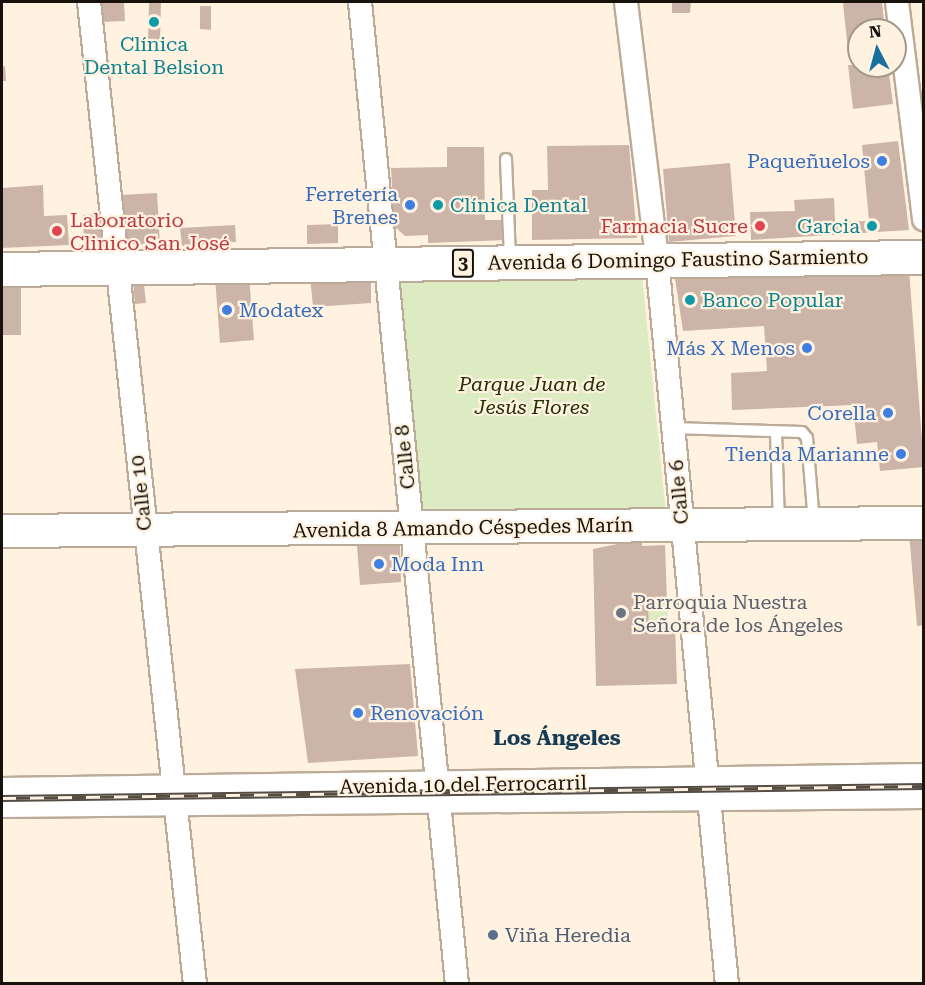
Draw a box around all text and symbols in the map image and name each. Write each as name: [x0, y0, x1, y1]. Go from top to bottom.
marker: Clínica Dental Belsion: [147, 15, 161, 29]
north arrow: [847, 18, 907, 78]
text: N: [868, 21, 882, 42]
place label: Clínica Dental Belsion: [84, 32, 224, 79]
place label: Paqueñuelos: [747, 149, 870, 173]
marker: Paqueñuelos: [875, 154, 889, 168]
place label: Ferretería Brenes: [305, 182, 398, 229]
place label: Clínica Dental: [450, 193, 587, 217]
marker: Ferretería Brenes: [403, 198, 417, 212]
marker: Clínica Dental: [431, 198, 445, 212]
place label: Laboratorio Clinico San José: [70, 208, 230, 255]
place label: Farmacia Sucre: [600, 214, 748, 238]
place label: Garcia: [797, 214, 860, 238]
marker: Farmacia Sucre: [753, 219, 767, 233]
marker: Garcia: [865, 219, 879, 233]
marker: Laboratorio Clinico San José: [48, 222, 66, 240]
street label: Avenida 6 Domingo Faustino Sarmiento: [487, 245, 869, 275]
road number: 3: [451, 248, 475, 278]
place label: Banco Popular: [702, 288, 843, 312]
marker: Banco Popular: [683, 293, 697, 307]
place label: Modatex: [239, 298, 323, 322]
marker: Modatex: [220, 303, 234, 317]
place label: Más X Menos: [666, 336, 795, 360]
marker: Más X Menos: [800, 341, 814, 355]
park label: Parque Juan de Jesús Flores: [459, 372, 605, 419]
place label: Corella: [807, 401, 876, 425]
marker: Corella: [881, 406, 895, 420]
street label: Calle 8: [390, 424, 420, 490]
place label: Tienda Marianne: [725, 442, 889, 466]
marker: Tienda Marianne: [894, 447, 908, 461]
street label: Calle 10: [125, 454, 157, 532]
street label: Calle 6: [664, 459, 694, 525]
street label: Avenida 8 Amando Céspedes Marín: [293, 513, 633, 543]
place label: Moda Inn: [391, 552, 484, 576]
marker: Moda Inn: [372, 557, 386, 571]
place label: Parroquia Nuestra Señora de los Ángeles: [633, 590, 843, 637]
marker: Parroquia Nuestra Señora de los Ángeles: [614, 606, 628, 620]
place label: Renovación: [370, 701, 484, 725]
marker: Renovación: [351, 706, 365, 720]
district label: Los Ángeles: [493, 725, 621, 751]
street label: Avenida 10 del Ferrocarril: [339, 771, 587, 799]
place label: Viña Heredia: [505, 923, 631, 947]
marker: Viña Heredia: [486, 928, 500, 942]

